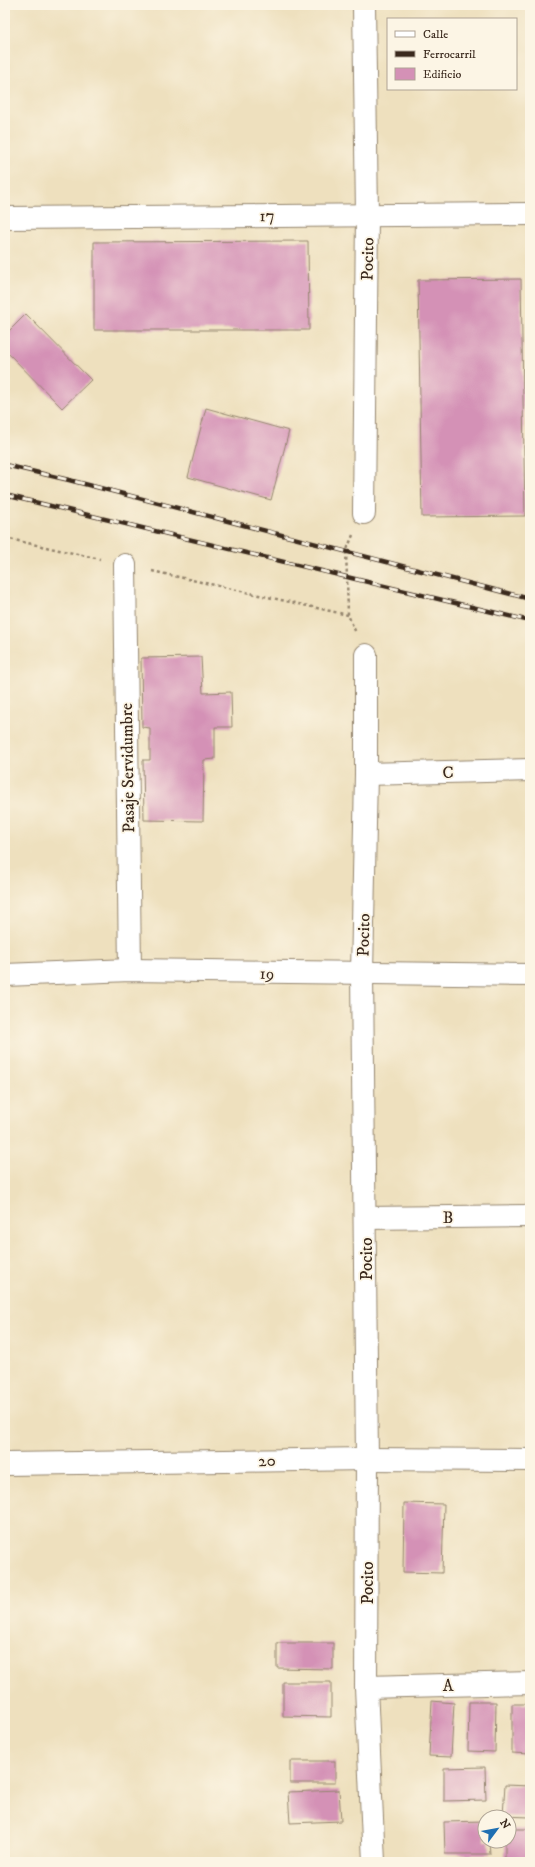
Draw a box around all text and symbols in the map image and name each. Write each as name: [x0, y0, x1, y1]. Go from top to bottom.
legend: [387, 18, 517, 90]
text: Calle: [423, 27, 448, 42]
text: Ferrocarril: [423, 47, 476, 62]
text: Edificio: [423, 67, 462, 82]
street label: 17: [259, 205, 275, 227]
street label: Pocito: [357, 237, 379, 281]
street label: Pasaje Servidumbre: [116, 703, 140, 833]
street label: C: [442, 762, 454, 784]
street label: Pocito: [353, 913, 375, 957]
street label: 19: [259, 963, 275, 985]
street label: B: [442, 1207, 454, 1229]
street label: Pocito: [356, 1237, 378, 1281]
street label: 20: [258, 1450, 276, 1472]
street label: Pocito: [357, 1561, 379, 1605]
street label: A: [442, 1675, 454, 1697]
north arrow: [477, 1809, 517, 1849]
text: N: [496, 1817, 513, 1832]

